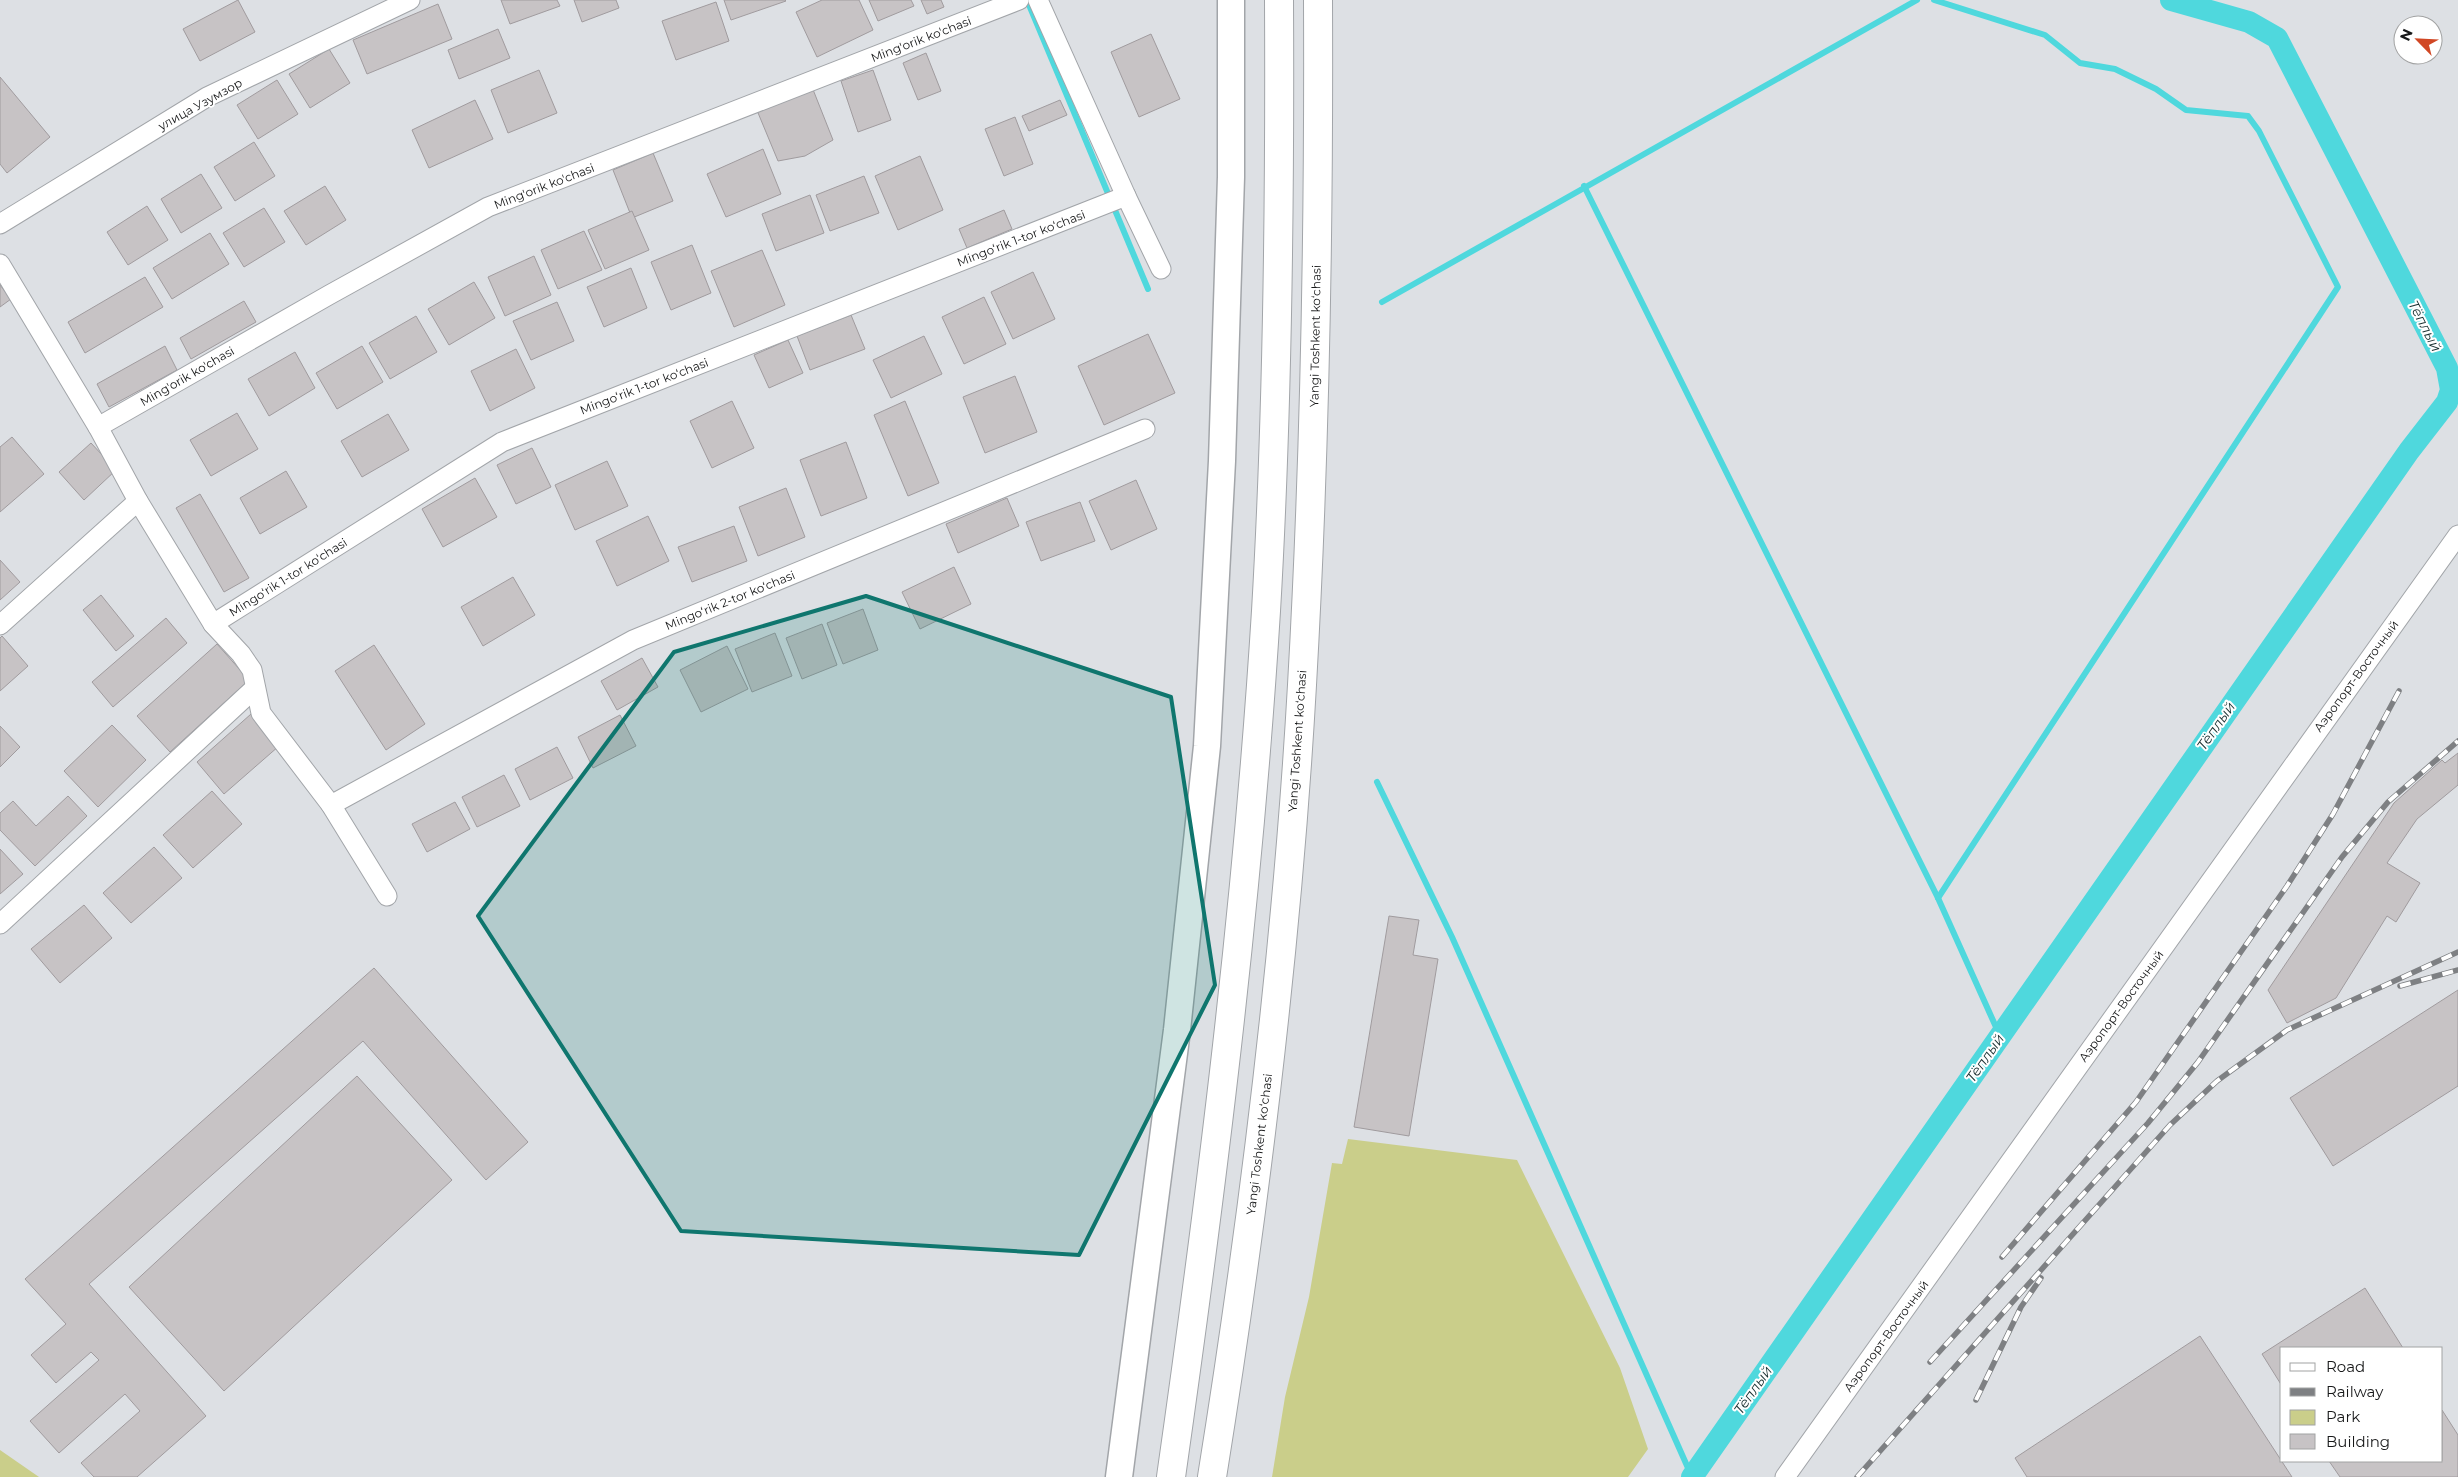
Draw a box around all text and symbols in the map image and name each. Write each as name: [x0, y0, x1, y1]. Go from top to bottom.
street label: Ming'orik ko'chasi: [869, 13, 973, 65]
north arrow: [2393, 15, 2443, 65]
text: N: [2396, 26, 2417, 44]
street label: улица Узумзор: [155, 75, 245, 134]
street label: Ming'orik ko'chasi: [492, 160, 596, 212]
street label: Mingo‘rik 1-tor ko‘chasi: [955, 207, 1087, 269]
street label: Yangi Toshkent ko‘chasi: [1306, 265, 1324, 407]
water label: Тёплый: [2404, 297, 2446, 355]
street label: Ming'orik ko'chasi: [137, 343, 237, 409]
street label: Mingo‘rik 1-tor ko‘chasi: [578, 355, 710, 417]
street label: Mingo‘rik 1-tor ko‘chasi: [226, 535, 350, 619]
street label: Mingo‘rik 2-tor ko‘chasi: [663, 567, 797, 633]
street label: Аэропорт-Восточный: [2310, 617, 2402, 735]
street label: Yangi Toshkent ko‘chasi: [1285, 670, 1309, 812]
water label: Тёплый: [2193, 698, 2239, 754]
street label: Аэропорт-Восточный: [2075, 947, 2167, 1065]
water label: Тёплый: [1962, 1030, 2008, 1086]
street label: Yangi Toshkent ko‘chasi: [1243, 1072, 1275, 1216]
street label: Аэропорт-Восточный: [1840, 1277, 1932, 1395]
legend: [2280, 1347, 2443, 1462]
text: Road: [2326, 1357, 2365, 1376]
water label: Тёплый: [1730, 1362, 1776, 1418]
text: Railway: [2326, 1382, 2384, 1401]
text: Park: [2326, 1407, 2360, 1426]
text: Building: [2326, 1432, 2390, 1451]

